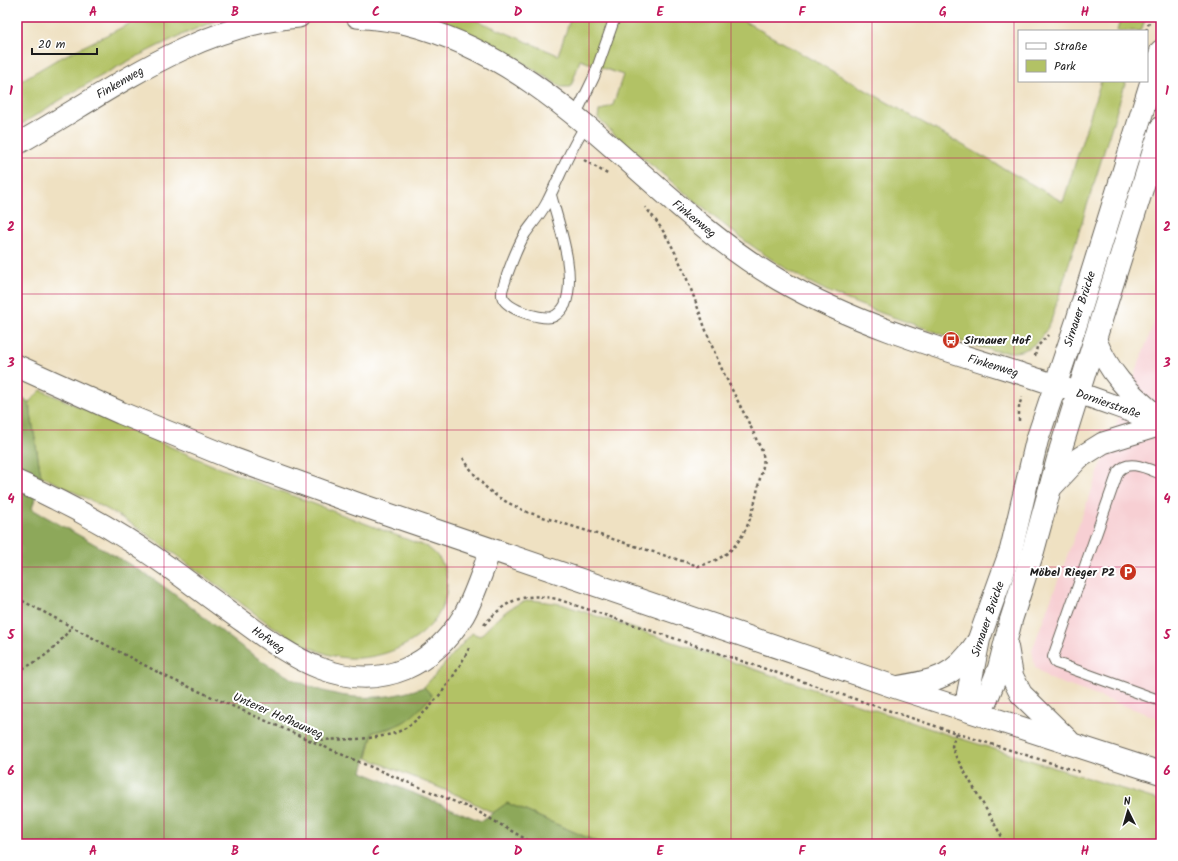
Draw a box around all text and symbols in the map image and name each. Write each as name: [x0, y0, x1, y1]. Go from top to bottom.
text: A: [89, 2, 97, 23]
text: B: [231, 2, 239, 23]
text: C: [372, 2, 380, 23]
text: D: [514, 2, 523, 23]
text: E: [656, 2, 664, 23]
text: F: [798, 2, 806, 23]
text: G: [939, 2, 947, 23]
text: H: [1081, 2, 1090, 23]
scale bar: [32, 30, 97, 56]
legend: [1018, 30, 1148, 82]
text: 20 m: [38, 35, 66, 54]
text: Straße: [1054, 37, 1088, 56]
text: Park: [1054, 57, 1076, 76]
street label: Finkenweg: [93, 62, 148, 104]
text: 1: [9, 81, 13, 102]
text: 1: [1165, 81, 1169, 102]
street label: Finkenweg: [668, 195, 720, 243]
text: 2: [7, 217, 15, 238]
text: 2: [1163, 217, 1171, 238]
street label: Sirnauer Brücke: [1059, 268, 1101, 349]
bus stop icon: Sirnauer Hof: [941, 330, 961, 350]
place label: Sirnauer Hof: [964, 331, 1032, 350]
street label: Finkenweg: [965, 349, 1021, 383]
text: 3: [6, 353, 15, 374]
text: 3: [1162, 353, 1171, 374]
street label: Dornierstraße: [1073, 384, 1144, 424]
text: 4: [7, 489, 15, 510]
text: 4: [1163, 489, 1171, 510]
parking icon: Möbel Rieger P2: [1118, 562, 1138, 582]
place label: Möbel Rieger P2: [1030, 563, 1115, 582]
street label: Sirnauer Brücke: [966, 578, 1010, 659]
street label: Hofweg: [247, 622, 289, 659]
text: 5: [7, 625, 16, 646]
text: 5: [1163, 625, 1172, 646]
street label: Unterer Hofhauweg: [230, 688, 326, 744]
text: 6: [7, 761, 15, 782]
text: 6: [1163, 761, 1171, 782]
north arrow: [1108, 791, 1148, 831]
text: N: [1123, 793, 1132, 811]
text: A: [89, 841, 97, 861]
text: B: [231, 841, 239, 861]
text: C: [372, 841, 380, 861]
text: D: [514, 841, 523, 861]
text: E: [656, 841, 664, 861]
text: F: [798, 841, 806, 861]
text: G: [939, 841, 947, 861]
text: H: [1081, 841, 1090, 861]

